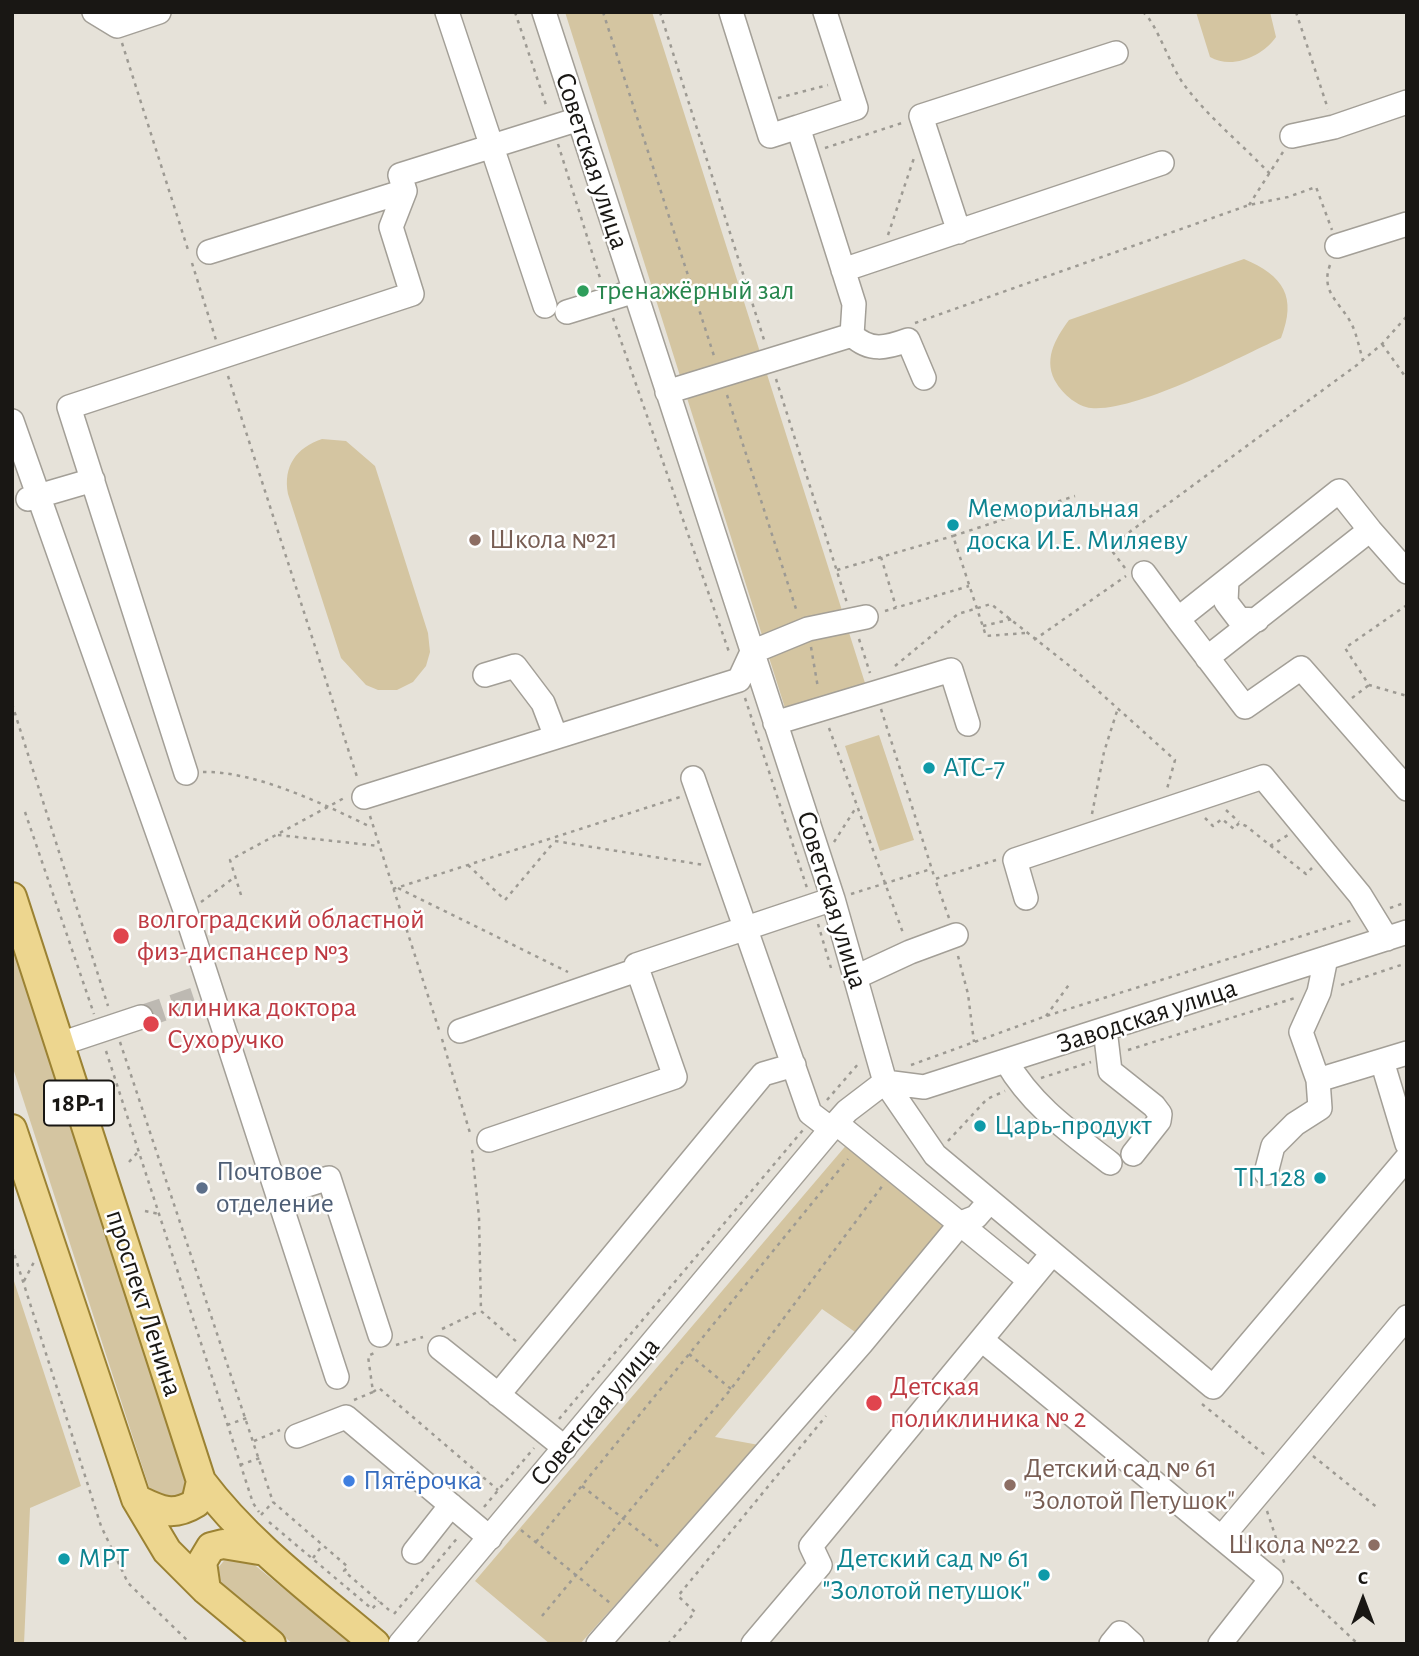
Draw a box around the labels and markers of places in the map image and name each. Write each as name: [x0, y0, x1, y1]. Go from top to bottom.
place label: тренажёрный зал: [597, 274, 795, 308]
marker: тренажёрный зал: [575, 283, 591, 299]
place label: Мемориальная доска И.Е. Миляеву: [967, 492, 1188, 558]
marker: Мемориальная доска И.Е. Миляеву: [945, 517, 961, 533]
place label: Школа №21: [489, 523, 618, 557]
marker: Школа №21: [467, 532, 483, 548]
place label: АТС-7: [943, 751, 1005, 785]
marker: АТС-7: [921, 760, 937, 776]
place label: волгоградский областной физ-диспансер №3: [137, 903, 425, 969]
marker: волгоградский областной физ-диспансер №3: [111, 926, 131, 946]
place label: клиника доктора Сухоручко: [167, 991, 357, 1057]
marker: клиника доктора Сухоручко: [141, 1014, 161, 1034]
place label: Царь-продукт: [994, 1109, 1152, 1143]
marker: Царь-продукт: [972, 1118, 988, 1134]
place label: Почтовое отделение: [216, 1155, 334, 1221]
place label: ТП 128: [1234, 1161, 1306, 1195]
marker: ТП 128: [1312, 1170, 1328, 1186]
marker: Почтовое отделение: [194, 1180, 210, 1196]
place label: Детская поликлиника № 2: [890, 1370, 1086, 1436]
marker: Детская поликлиника № 2: [864, 1393, 884, 1413]
place label: Детский сад № 61 "Золотой Петушок": [1024, 1452, 1235, 1518]
place label: Пятёрочка: [363, 1464, 482, 1498]
marker: Пятёрочка: [341, 1473, 357, 1489]
marker: Детский сад № 61 "Золотой Петушок": [1002, 1477, 1018, 1493]
place label: Школа №22: [1228, 1528, 1360, 1562]
marker: Школа №22: [1366, 1537, 1382, 1553]
place label: МРТ: [78, 1542, 129, 1576]
place label: Детский сад № 61 "Золотой петушок": [822, 1542, 1030, 1608]
marker: МРТ: [56, 1551, 72, 1567]
marker: Детский сад № 61 "Золотой петушок": [1036, 1567, 1052, 1583]

